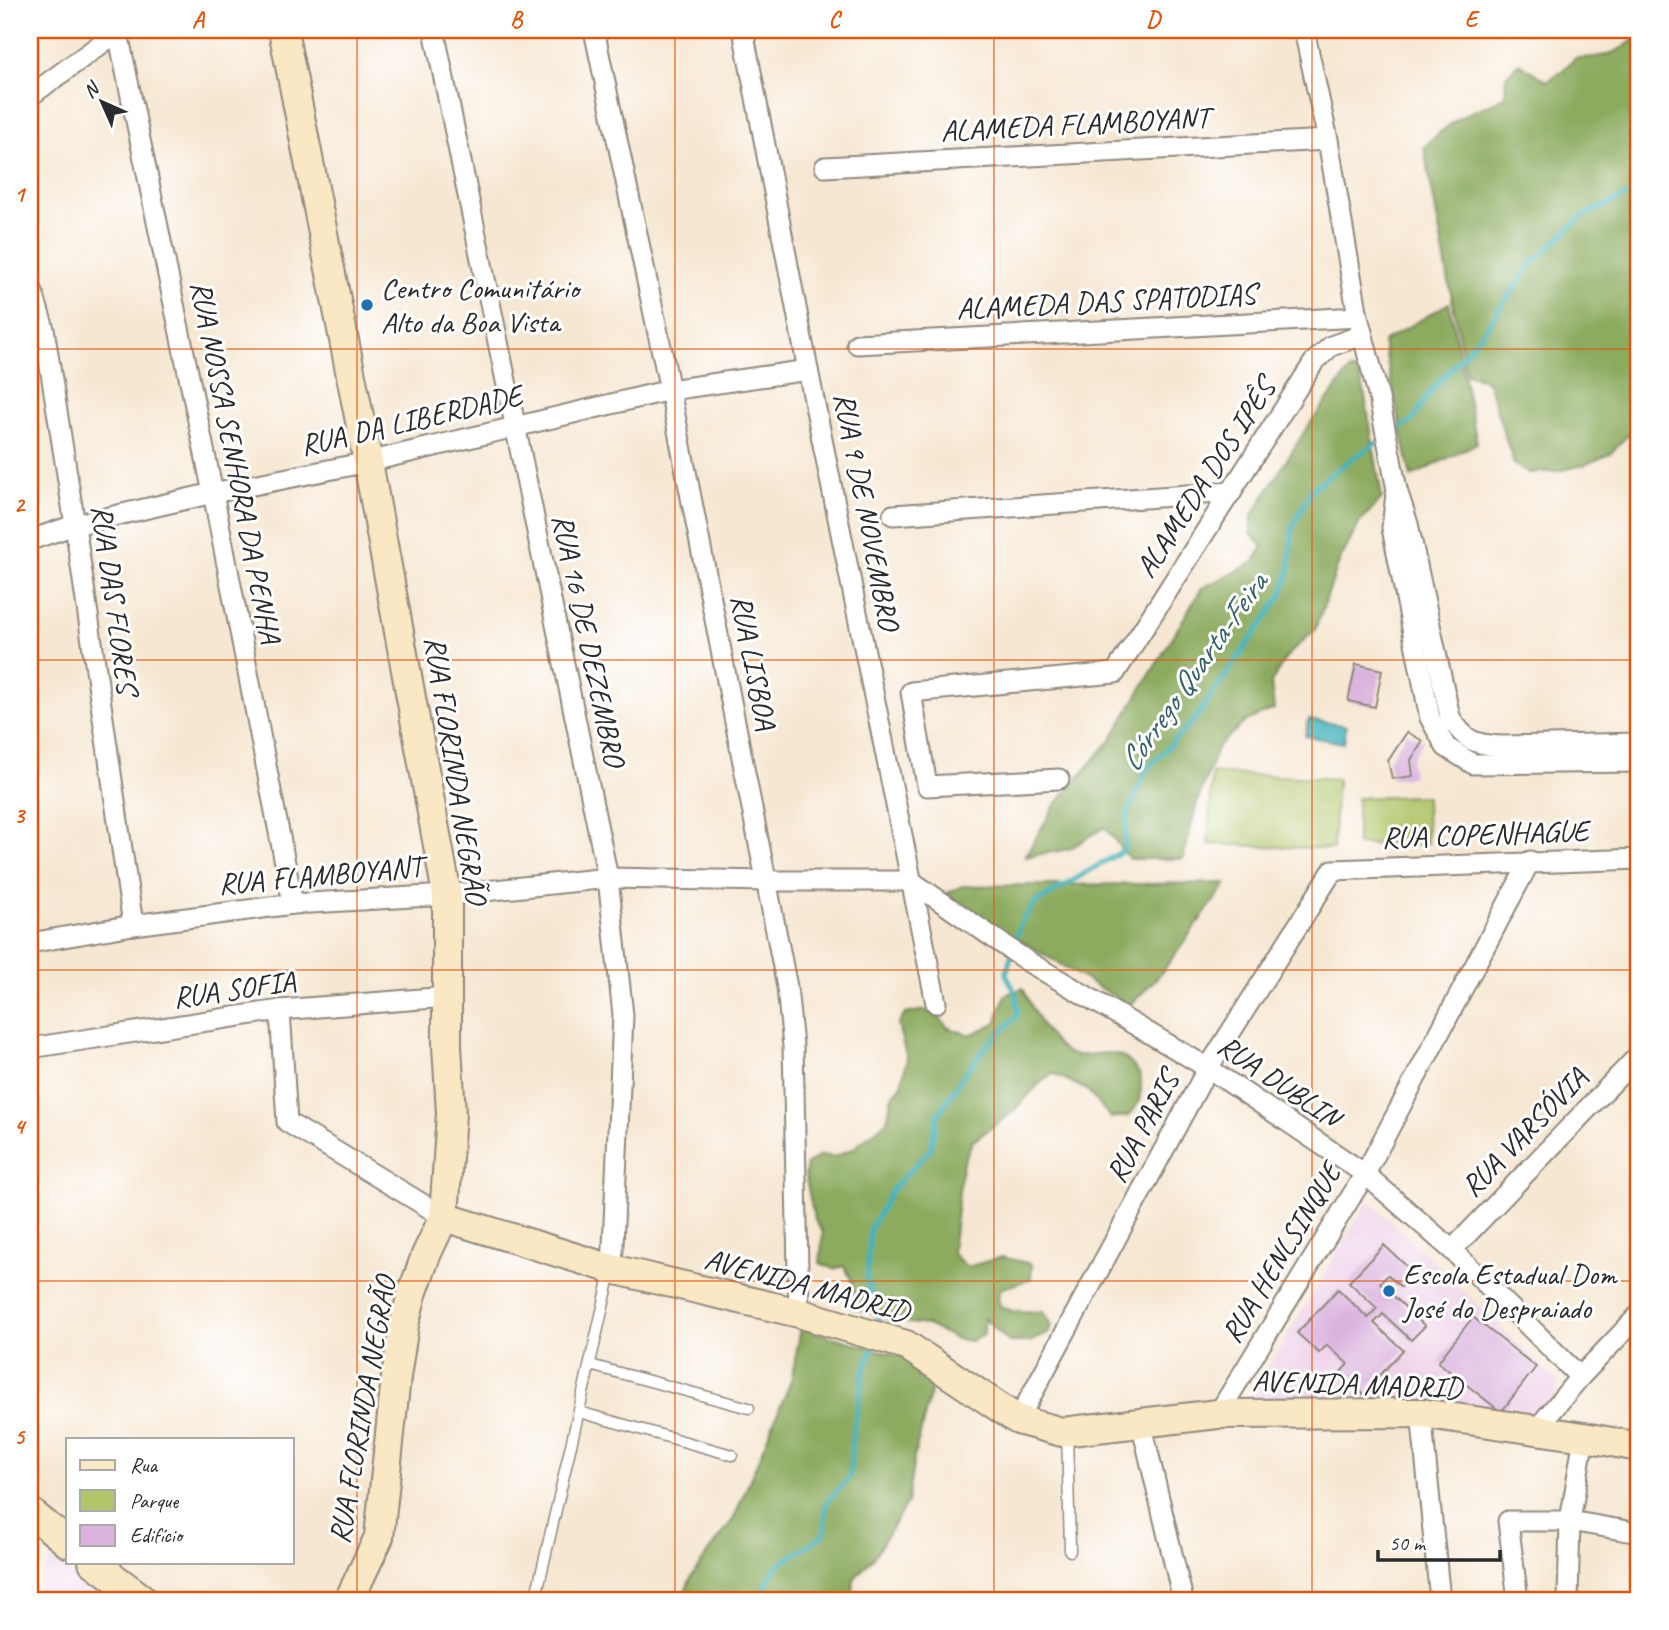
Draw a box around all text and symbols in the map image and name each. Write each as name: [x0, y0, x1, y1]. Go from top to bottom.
text: A: [192, 5, 206, 34]
text: B: [510, 5, 524, 34]
text: C: [829, 5, 843, 34]
text: D: [1146, 5, 1162, 34]
text: E: [1465, 5, 1481, 34]
north arrow: [66, 66, 136, 136]
text: N: [78, 76, 106, 103]
street label: ALAMEDA FLAMBOYANT: [940, 98, 1217, 150]
text: 1: [14, 180, 27, 209]
place label: Centro Comunitário Alto da Boa Vista: [381, 269, 582, 341]
street label: ALAMEDA DAS SPATODIAS: [956, 274, 1262, 328]
street label: RUA NOSSA SENHORA DA PENHA: [182, 278, 290, 648]
marker: Centro Comunitário Alto da Boa Vista: [359, 297, 375, 313]
street label: ALAMEDA DOS IPÊS: [1127, 367, 1286, 584]
street label: RUA DA LIBERDADE: [296, 375, 530, 464]
street label: RUA 9 DE NOVEMBRO: [825, 389, 909, 636]
text: 2: [14, 490, 27, 519]
street label: RUA DAS FLORES: [83, 502, 148, 701]
street label: RUA 16 DE DEZEMBRO: [544, 511, 635, 773]
water label: Córrego Quarta-Feira: [1110, 562, 1279, 779]
street label: RUA LISBOA: [722, 591, 786, 734]
street label: RUA FLORINDA NEGRÃO: [416, 634, 496, 909]
text: 3: [14, 801, 27, 830]
street label: RUA COPENHAGUE: [1381, 811, 1593, 857]
street label: RUA FLAMBOYANT: [217, 847, 431, 903]
street label: RUA SOFIA: [171, 962, 298, 1016]
street label: RUA DUBLIN: [1210, 1026, 1351, 1138]
street label: RUA VARSÓVIA: [1453, 1058, 1596, 1205]
street label: RUA PARIS: [1097, 1060, 1190, 1189]
text: 4: [14, 1112, 27, 1141]
street label: RUA HENLSINQUE: [1212, 1153, 1351, 1350]
street label: AVENIDA MADRID: [701, 1239, 916, 1331]
place label: Escola Estadual Dom José do Despraiado: [1401, 1255, 1618, 1327]
street label: RUA FLORINDA NEGRÃO: [320, 1271, 405, 1546]
marker: Escola Estadual Dom José do Despraiado: [1381, 1283, 1397, 1299]
street label: AVENIDA MADRID: [1251, 1361, 1465, 1407]
text: 5: [14, 1422, 26, 1451]
legend: [66, 1438, 294, 1564]
text: Rua: [130, 1452, 158, 1478]
text: Parque: [130, 1488, 179, 1514]
scale bar: [1378, 1518, 1501, 1562]
text: Edifício: [130, 1522, 185, 1548]
text: 50 m: [1389, 1530, 1427, 1556]

